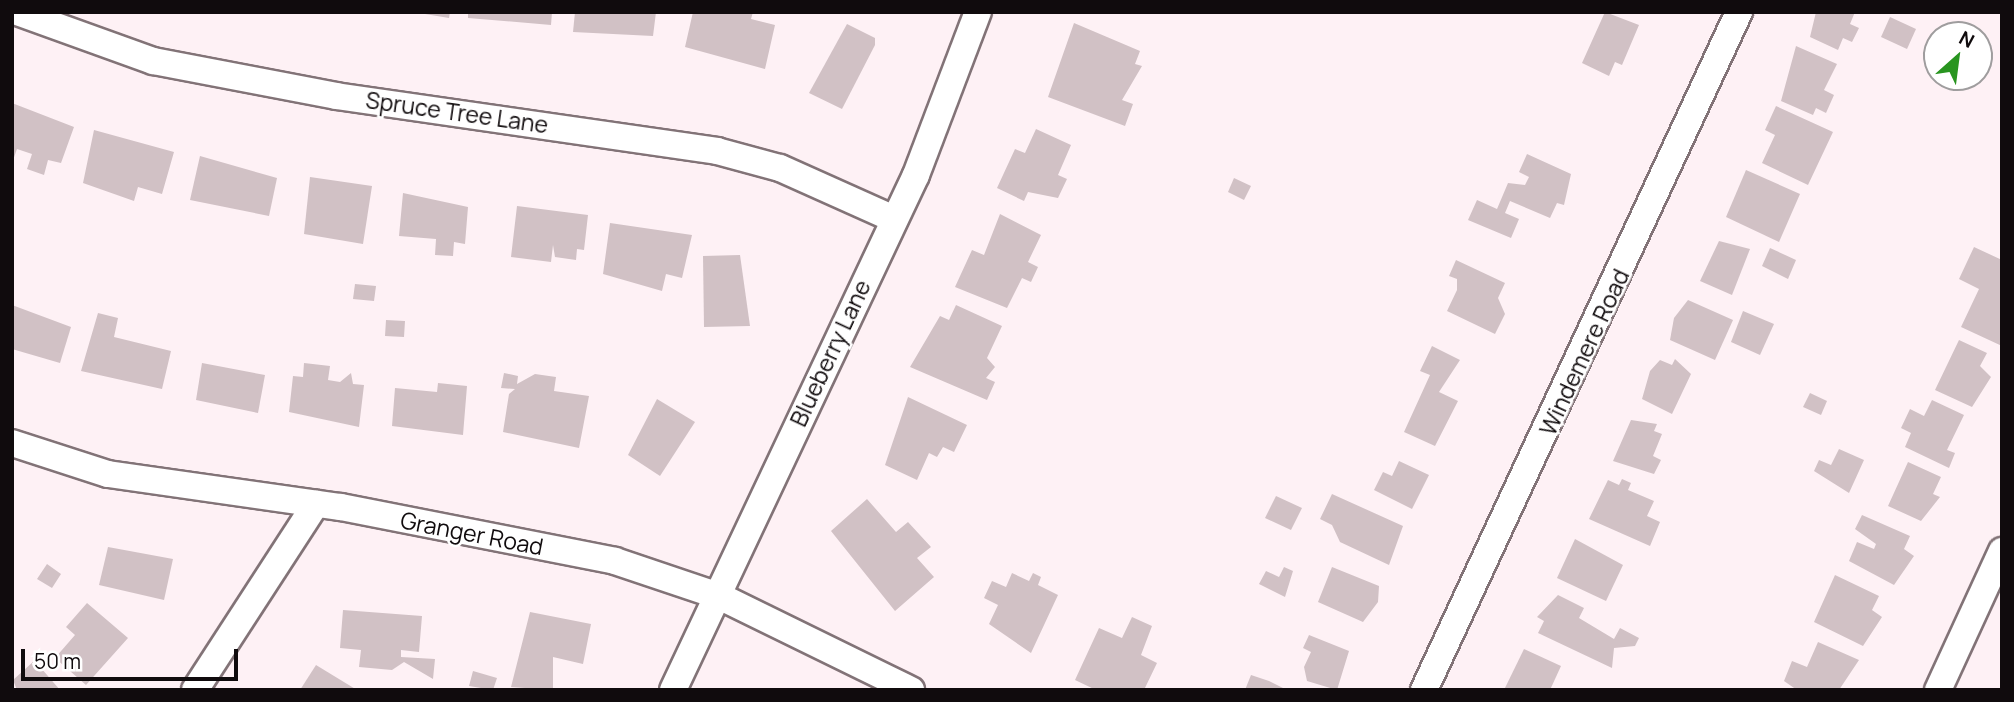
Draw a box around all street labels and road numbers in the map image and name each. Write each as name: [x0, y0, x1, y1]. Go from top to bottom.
street label: Spruce Tree Lane: [364, 86, 550, 138]
street label: Windemere Road: [1533, 264, 1635, 440]
street label: Blueberry Lane: [784, 275, 876, 431]
street label: Granger Road: [398, 506, 546, 560]

